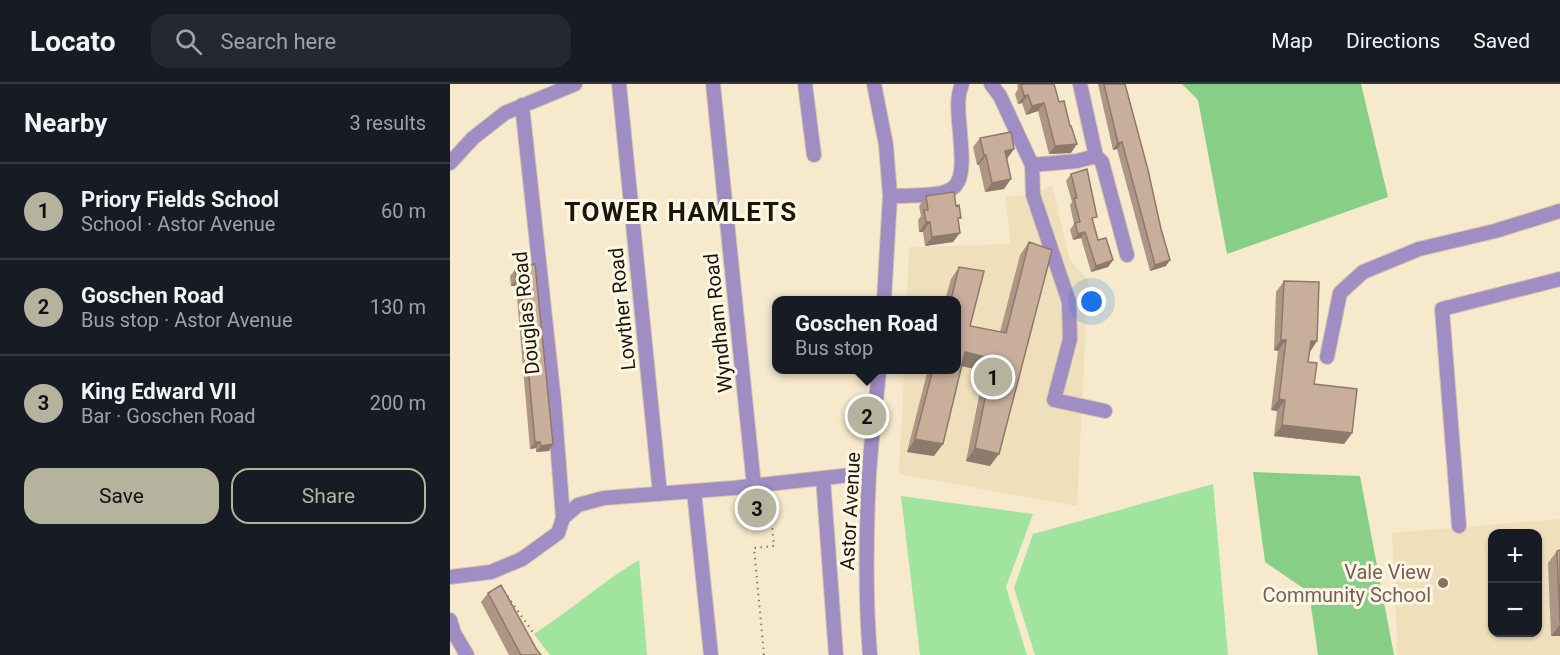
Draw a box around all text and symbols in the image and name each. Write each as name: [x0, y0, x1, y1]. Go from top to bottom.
search box: [151, 14, 571, 68]
text: Locato: [30, 25, 115, 58]
icon: search: [172, 25, 205, 58]
text: Search here: [220, 29, 336, 54]
text: Map: [1271, 29, 1313, 53]
text: Directions: [1346, 29, 1440, 53]
text: Saved: [1473, 29, 1530, 53]
text: Nearby: [24, 108, 107, 138]
text: 3 results: [350, 111, 426, 135]
text: Priory Fields School: [81, 187, 279, 212]
district label: TOWER HAMLETS: [564, 197, 798, 227]
text: 1: [38, 199, 49, 223]
text: 60 m: [381, 199, 426, 223]
text: School · Astor Avenue: [81, 212, 275, 236]
street label: Lowther Road: [604, 247, 640, 371]
street label: Douglas Road: [508, 250, 544, 376]
street label: Wyndham Road: [699, 252, 737, 394]
text: Goschen Road: [81, 283, 224, 308]
your location: [1077, 287, 1106, 316]
text: 2: [38, 295, 49, 319]
text: 130 m: [370, 295, 426, 319]
popup: [772, 296, 961, 374]
text: Bus stop · Astor Avenue: [81, 308, 292, 332]
text: Goschen Road: [795, 311, 938, 336]
text: Bus stop: [795, 336, 873, 360]
pin: 1: [974, 354, 1012, 400]
text: King Edward VII: [81, 379, 237, 404]
text: 3: [38, 391, 49, 415]
text: 200 m: [370, 391, 426, 415]
pin: 2: [848, 394, 886, 438]
text: Bar · Goschen Road: [81, 404, 256, 428]
street label: Astor Avenue: [835, 451, 865, 571]
button: Save: [24, 468, 219, 524]
button: Share: [231, 468, 426, 524]
pin: 3: [738, 486, 776, 530]
map controls: [1488, 529, 1542, 637]
button: +: [1488, 529, 1542, 583]
place label: Vale View Community School: [1263, 560, 1431, 607]
marker: Vale View Community School: [1436, 576, 1450, 590]
button: −: [1488, 583, 1542, 637]

